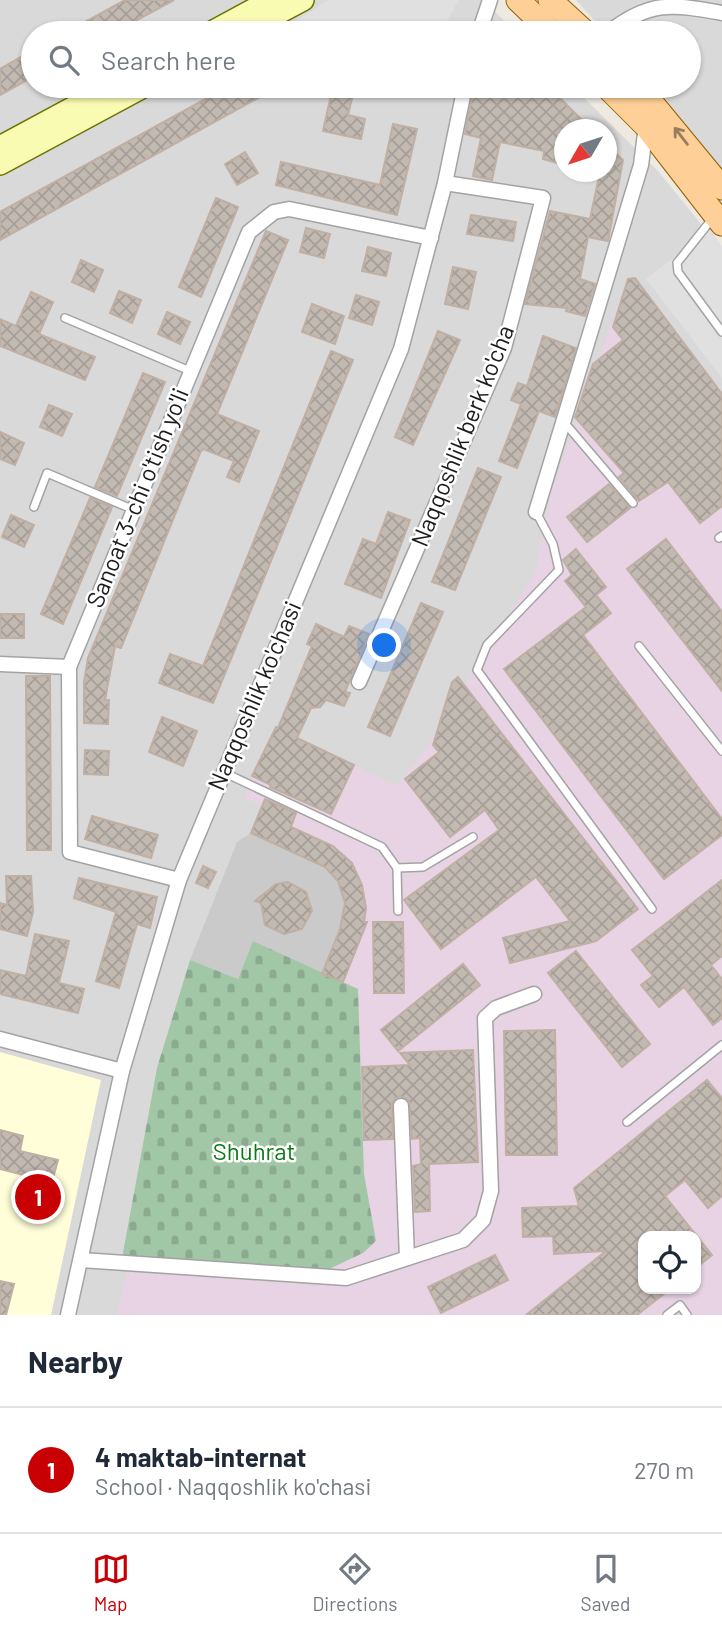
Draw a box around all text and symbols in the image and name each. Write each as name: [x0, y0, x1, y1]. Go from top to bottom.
search box: [21, 21, 701, 98]
icon: search: [45, 41, 83, 79]
text: Search here: [101, 44, 236, 75]
north arrow: [554, 119, 617, 182]
one-way arrow: [674, 127, 689, 146]
street label: Naqqoshlik berk ko'cha: [404, 320, 519, 550]
street label: Sanoat 3-chi o'tish yo'li: [79, 383, 194, 611]
street label: Naqqoshlik ko'chasi: [201, 596, 307, 794]
your location: [367, 628, 401, 662]
park label: Shuhrat: [213, 1136, 295, 1165]
pin: 1: [15, 1171, 61, 1223]
map controls: [638, 1231, 701, 1294]
button: locate: [638, 1231, 701, 1294]
text: Nearby: [28, 1343, 123, 1379]
text: 4 maktab-internat: [95, 1441, 306, 1472]
text: 1: [47, 1456, 55, 1484]
text: 270 m: [634, 1456, 694, 1484]
text: School · Naqqoshlik ko'chasi: [95, 1472, 371, 1500]
tab: Map: [92, 1550, 130, 1615]
tab: Directions: [313, 1550, 398, 1615]
tab: Saved: [581, 1550, 630, 1615]

